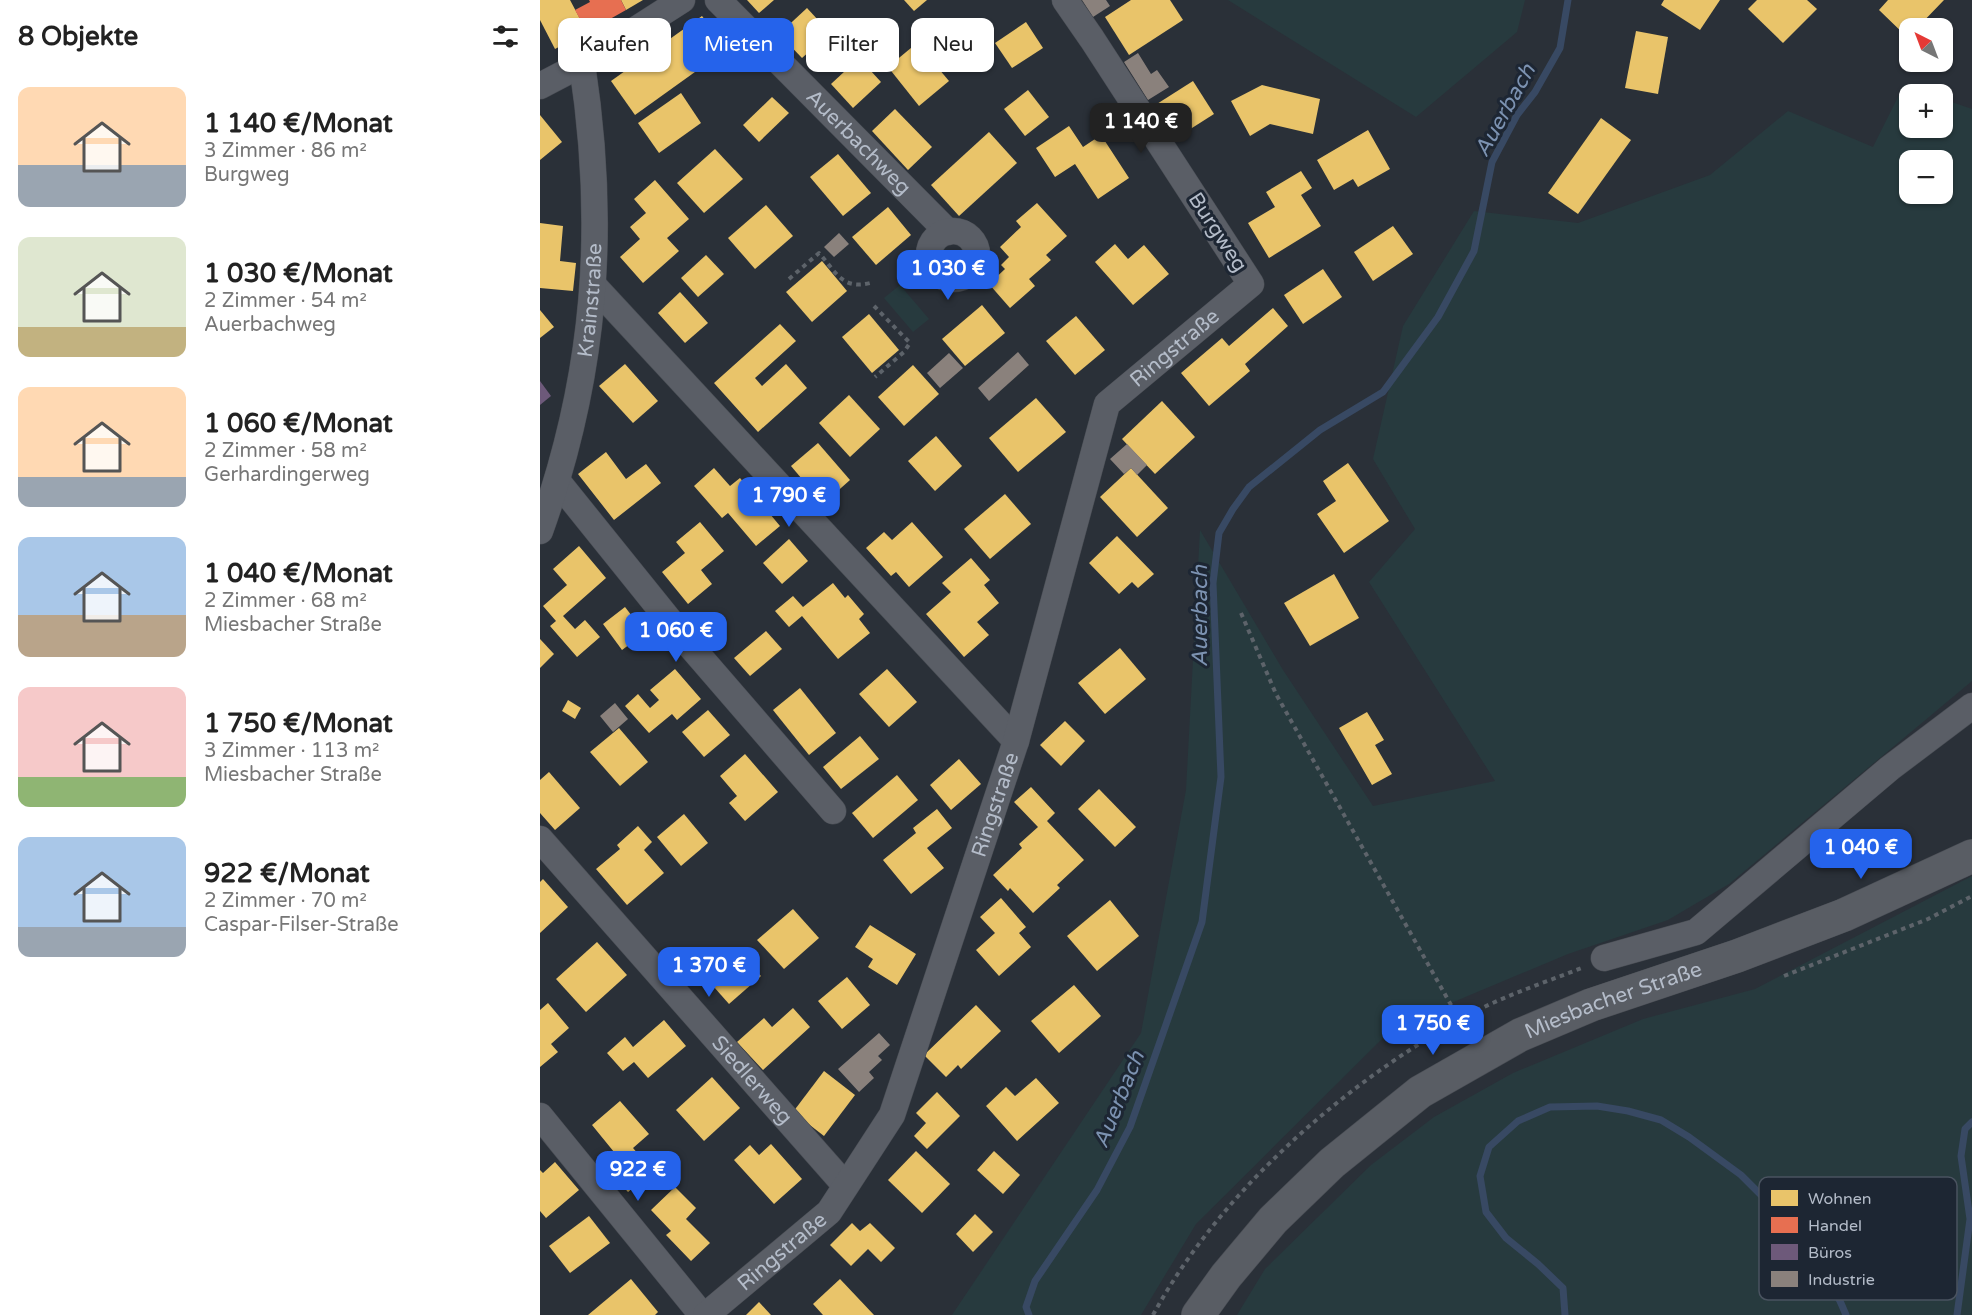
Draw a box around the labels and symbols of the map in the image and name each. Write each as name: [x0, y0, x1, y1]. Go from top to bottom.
north arrow: [1899, 18, 1953, 72]
water label: Auerbach: [1469, 59, 1541, 161]
street label: Auerbachweg: [801, 84, 916, 200]
pin: 1 140 €: [1086, 103, 1196, 154]
street label: Burgweg: [1183, 188, 1253, 277]
street label: Krainstraße: [573, 243, 607, 359]
pin: 1 030 €: [893, 250, 1003, 301]
street label: Ringstraße: [1125, 304, 1225, 393]
pin: 1 790 €: [734, 477, 844, 528]
water label: Auerbach: [1187, 565, 1213, 667]
pin: 1 060 €: [621, 612, 731, 663]
street label: Ringstraße: [966, 749, 1024, 860]
pin: 1 040 €: [1806, 829, 1916, 880]
pin: 1 370 €: [654, 947, 764, 998]
street label: Miesbacher Straße: [1521, 957, 1705, 1045]
pin: 1 750 €: [1378, 1005, 1488, 1056]
street label: Siedlerweg: [706, 1031, 798, 1130]
water label: Auerbach: [1088, 1047, 1150, 1151]
pin: 922 €: [596, 1151, 680, 1202]
legend: [1759, 1177, 1957, 1300]
text: Wohnen: [1808, 1189, 1871, 1209]
street label: Ringstraße: [732, 1207, 832, 1296]
text: Handel: [1808, 1216, 1862, 1236]
text: Büros: [1808, 1243, 1852, 1263]
text: Industrie: [1808, 1270, 1875, 1290]

